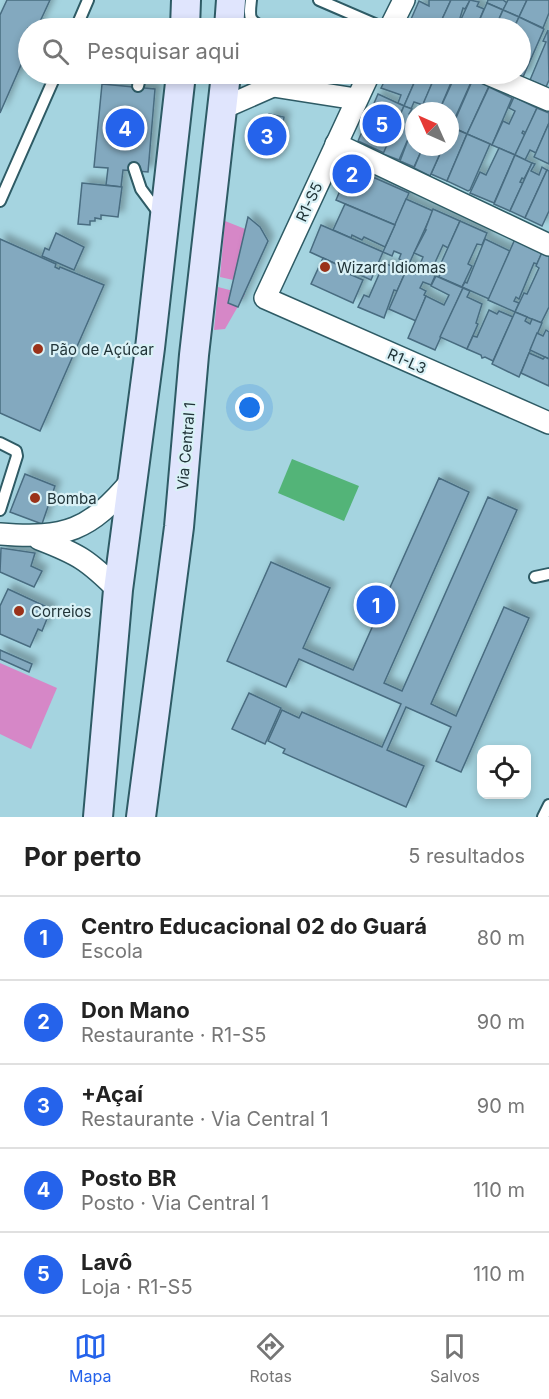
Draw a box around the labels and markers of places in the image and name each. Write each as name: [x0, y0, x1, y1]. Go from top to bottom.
pin: 5: [362, 102, 401, 146]
pin: 4: [106, 106, 144, 150]
pin: 3: [248, 114, 286, 158]
pin: 2: [332, 152, 372, 196]
place label: Wizard Idiomas: [337, 258, 446, 277]
marker: Wizard Idiomas: [318, 260, 332, 274]
place label: Pão de Açúcar: [50, 340, 154, 359]
marker: Pão de Açúcar: [31, 342, 45, 356]
place label: Bomba: [47, 489, 97, 508]
marker: Bomba: [28, 491, 42, 505]
pin: 1: [356, 582, 395, 628]
place label: Correios: [31, 602, 92, 621]
marker: Correios: [12, 604, 26, 618]

